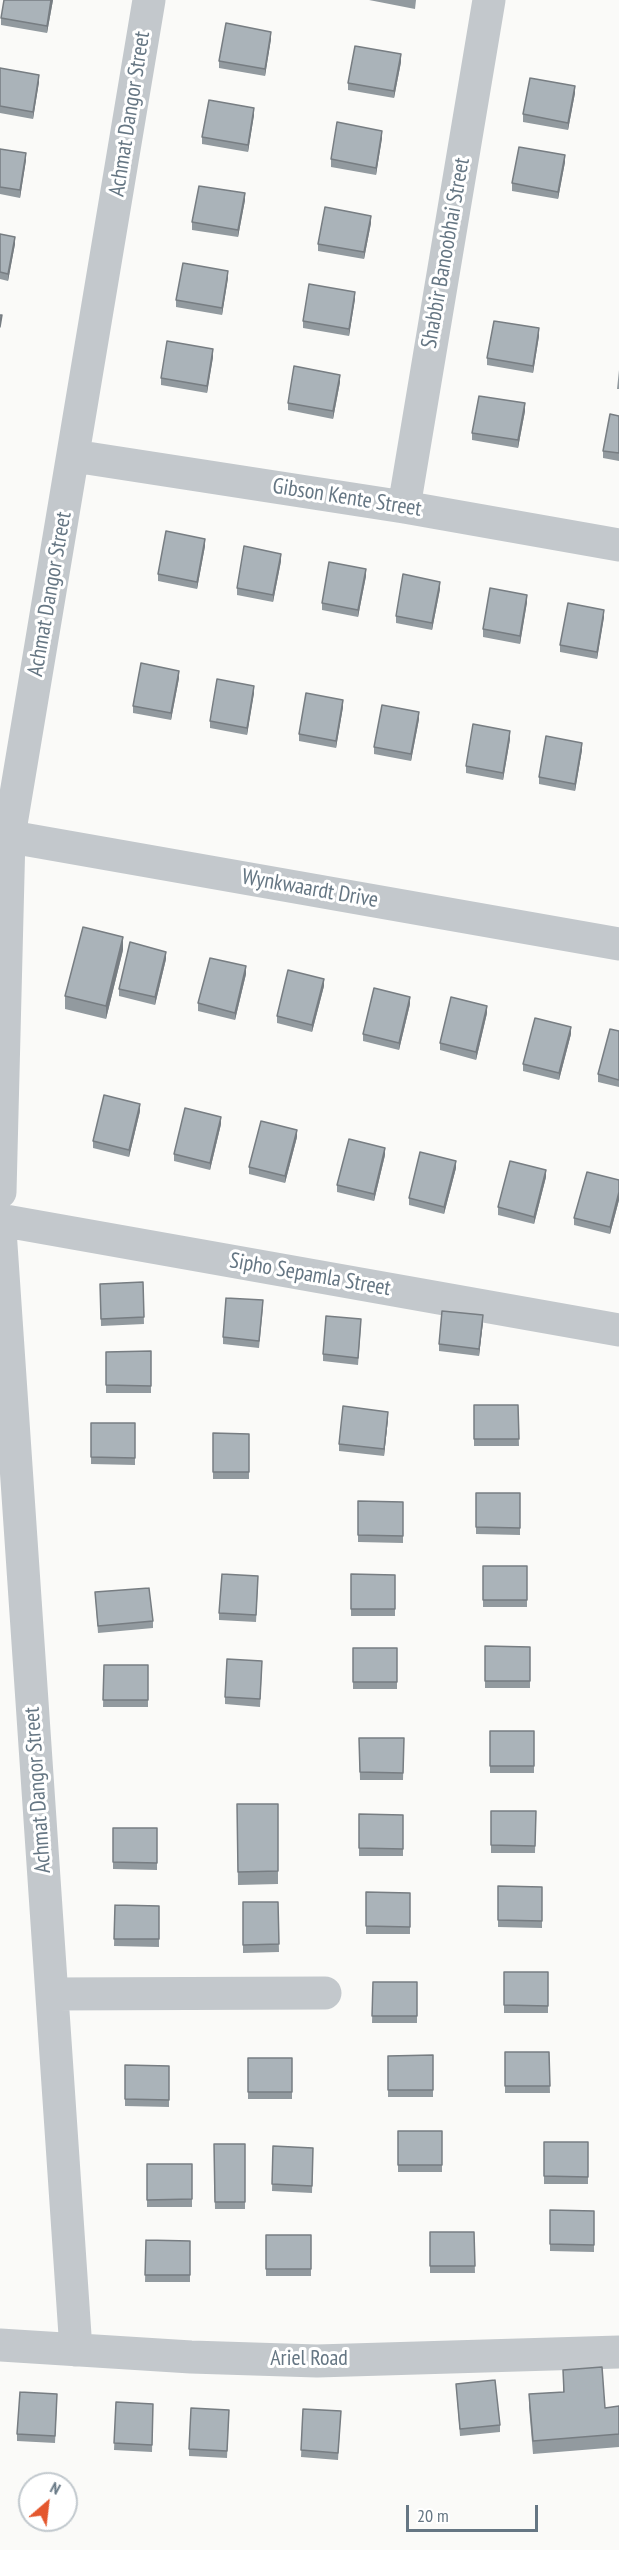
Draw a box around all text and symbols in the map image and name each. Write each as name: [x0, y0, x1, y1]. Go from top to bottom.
street label: Achmat Dangor Street: [104, 30, 156, 198]
street label: Shabbir Banoobhai Street: [416, 156, 476, 350]
street label: Gibson Kente Street: [271, 473, 423, 523]
street label: Achmat Dangor Street: [23, 510, 77, 678]
street label: Wynkwaardt Drive: [240, 864, 380, 914]
street label: Sipho Sepamla Street: [227, 1248, 393, 1302]
street label: Achmat Dangor Street: [19, 1706, 57, 1874]
street label: Ariel Road: [270, 2346, 348, 2372]
north arrow: [18, 2472, 78, 2532]
text: N: [47, 2477, 64, 2499]
scale bar: [409, 2493, 541, 2531]
text: 20 m: [417, 2504, 449, 2527]

